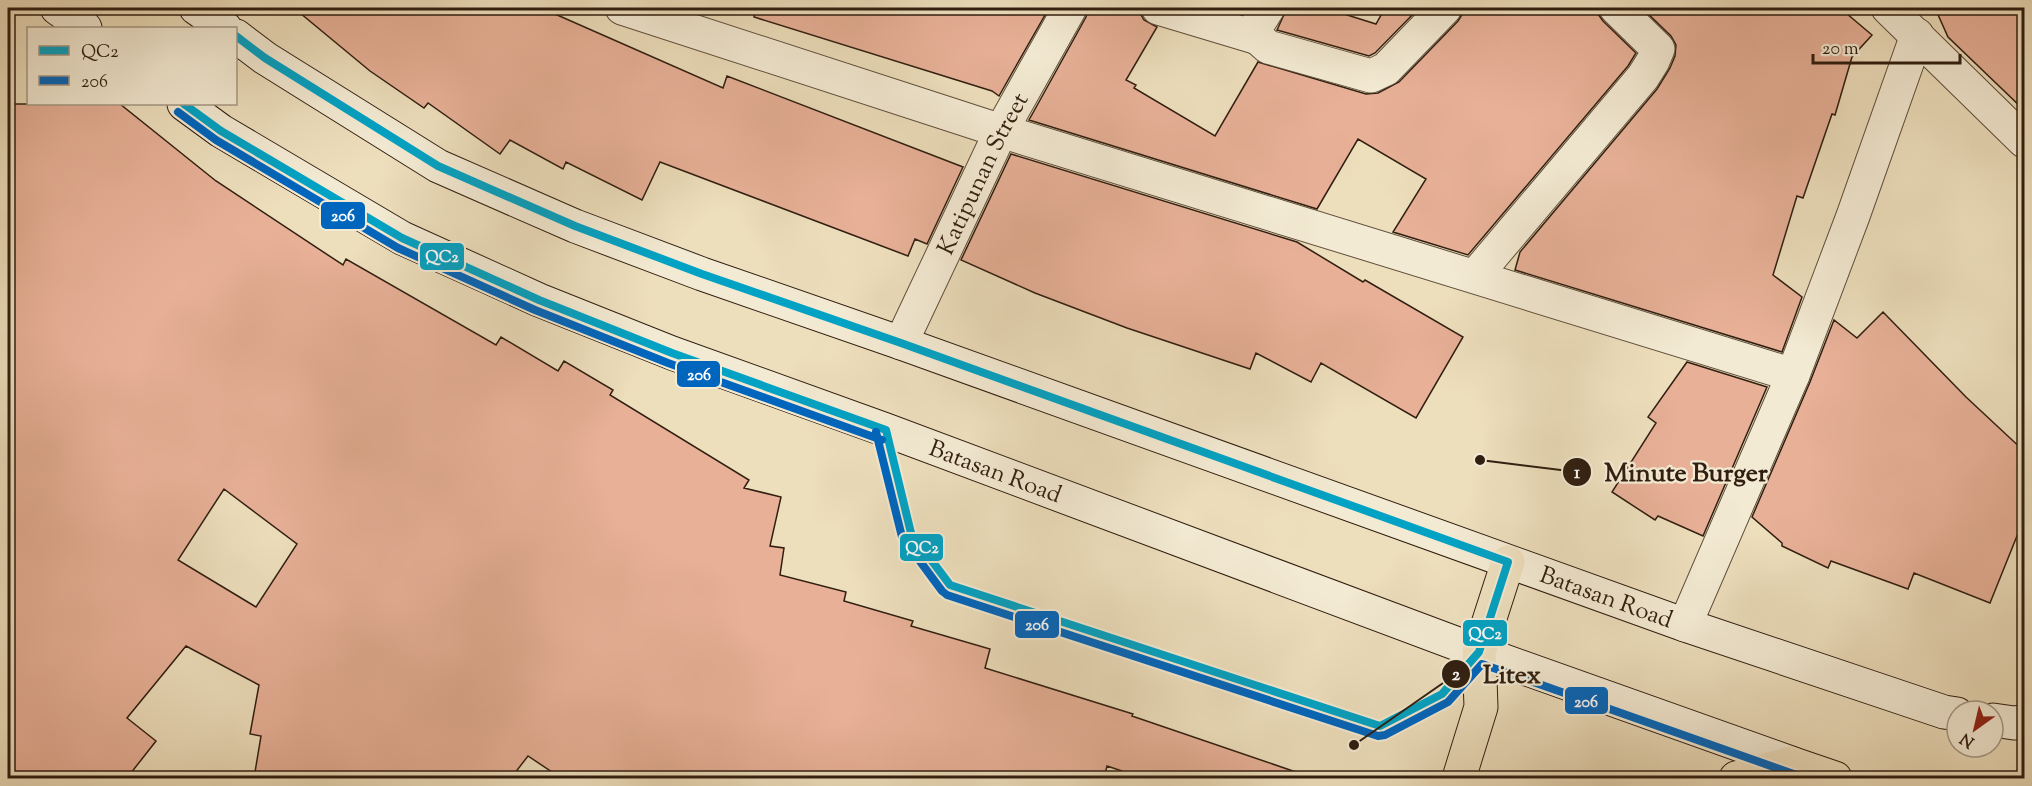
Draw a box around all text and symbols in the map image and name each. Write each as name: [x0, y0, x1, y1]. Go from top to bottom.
legend: [27, 27, 237, 105]
scale bar: [1813, 27, 1960, 65]
text: 20 m: [1822, 37, 1859, 63]
text: QC2: [81, 40, 119, 66]
text: 206: [81, 70, 108, 96]
street label: Katipunan Street: [930, 87, 1038, 261]
line badge: 206: [320, 201, 366, 230]
text: 206: [331, 206, 355, 229]
line badge: QC2: [419, 242, 465, 271]
text: QC2: [425, 247, 459, 270]
line badge: 206: [676, 360, 721, 388]
text: 206: [687, 365, 711, 388]
street label: Batasan Road: [924, 433, 1066, 513]
callout: Minute Burger: [1562, 450, 1780, 494]
text: Minute Burger: [1604, 456, 1768, 493]
text: 1: [1574, 461, 1581, 487]
line badge: QC2: [899, 533, 944, 562]
text: QC2: [905, 538, 939, 561]
street label: Batasan Road: [1535, 559, 1677, 638]
line badge: 206: [1014, 610, 1060, 639]
text: 206: [1025, 615, 1049, 638]
line badge: QC2: [1462, 619, 1508, 647]
text: QC2: [1468, 624, 1502, 647]
callout: Litex: [1441, 652, 1553, 696]
text: Litex: [1483, 658, 1541, 695]
text: 2: [1452, 663, 1461, 689]
line badge: 206: [1564, 686, 1609, 715]
text: 206: [1574, 692, 1598, 715]
north arrow: [1945, 699, 2005, 759]
text: N: [1956, 726, 1980, 752]

